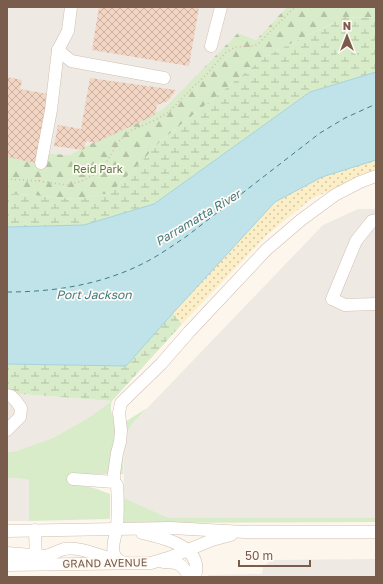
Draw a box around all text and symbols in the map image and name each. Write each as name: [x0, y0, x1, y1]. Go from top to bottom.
north arrow: [327, 16, 367, 56]
text: N: [343, 19, 351, 32]
park label: Reid Park: [73, 162, 123, 175]
water label: Parramatta River: [152, 185, 245, 249]
water label: Port Jackson: [56, 287, 132, 302]
scale bar: [239, 542, 310, 568]
text: 50 m: [245, 548, 273, 563]
street label: GRAND AVENUE: [62, 555, 148, 570]

